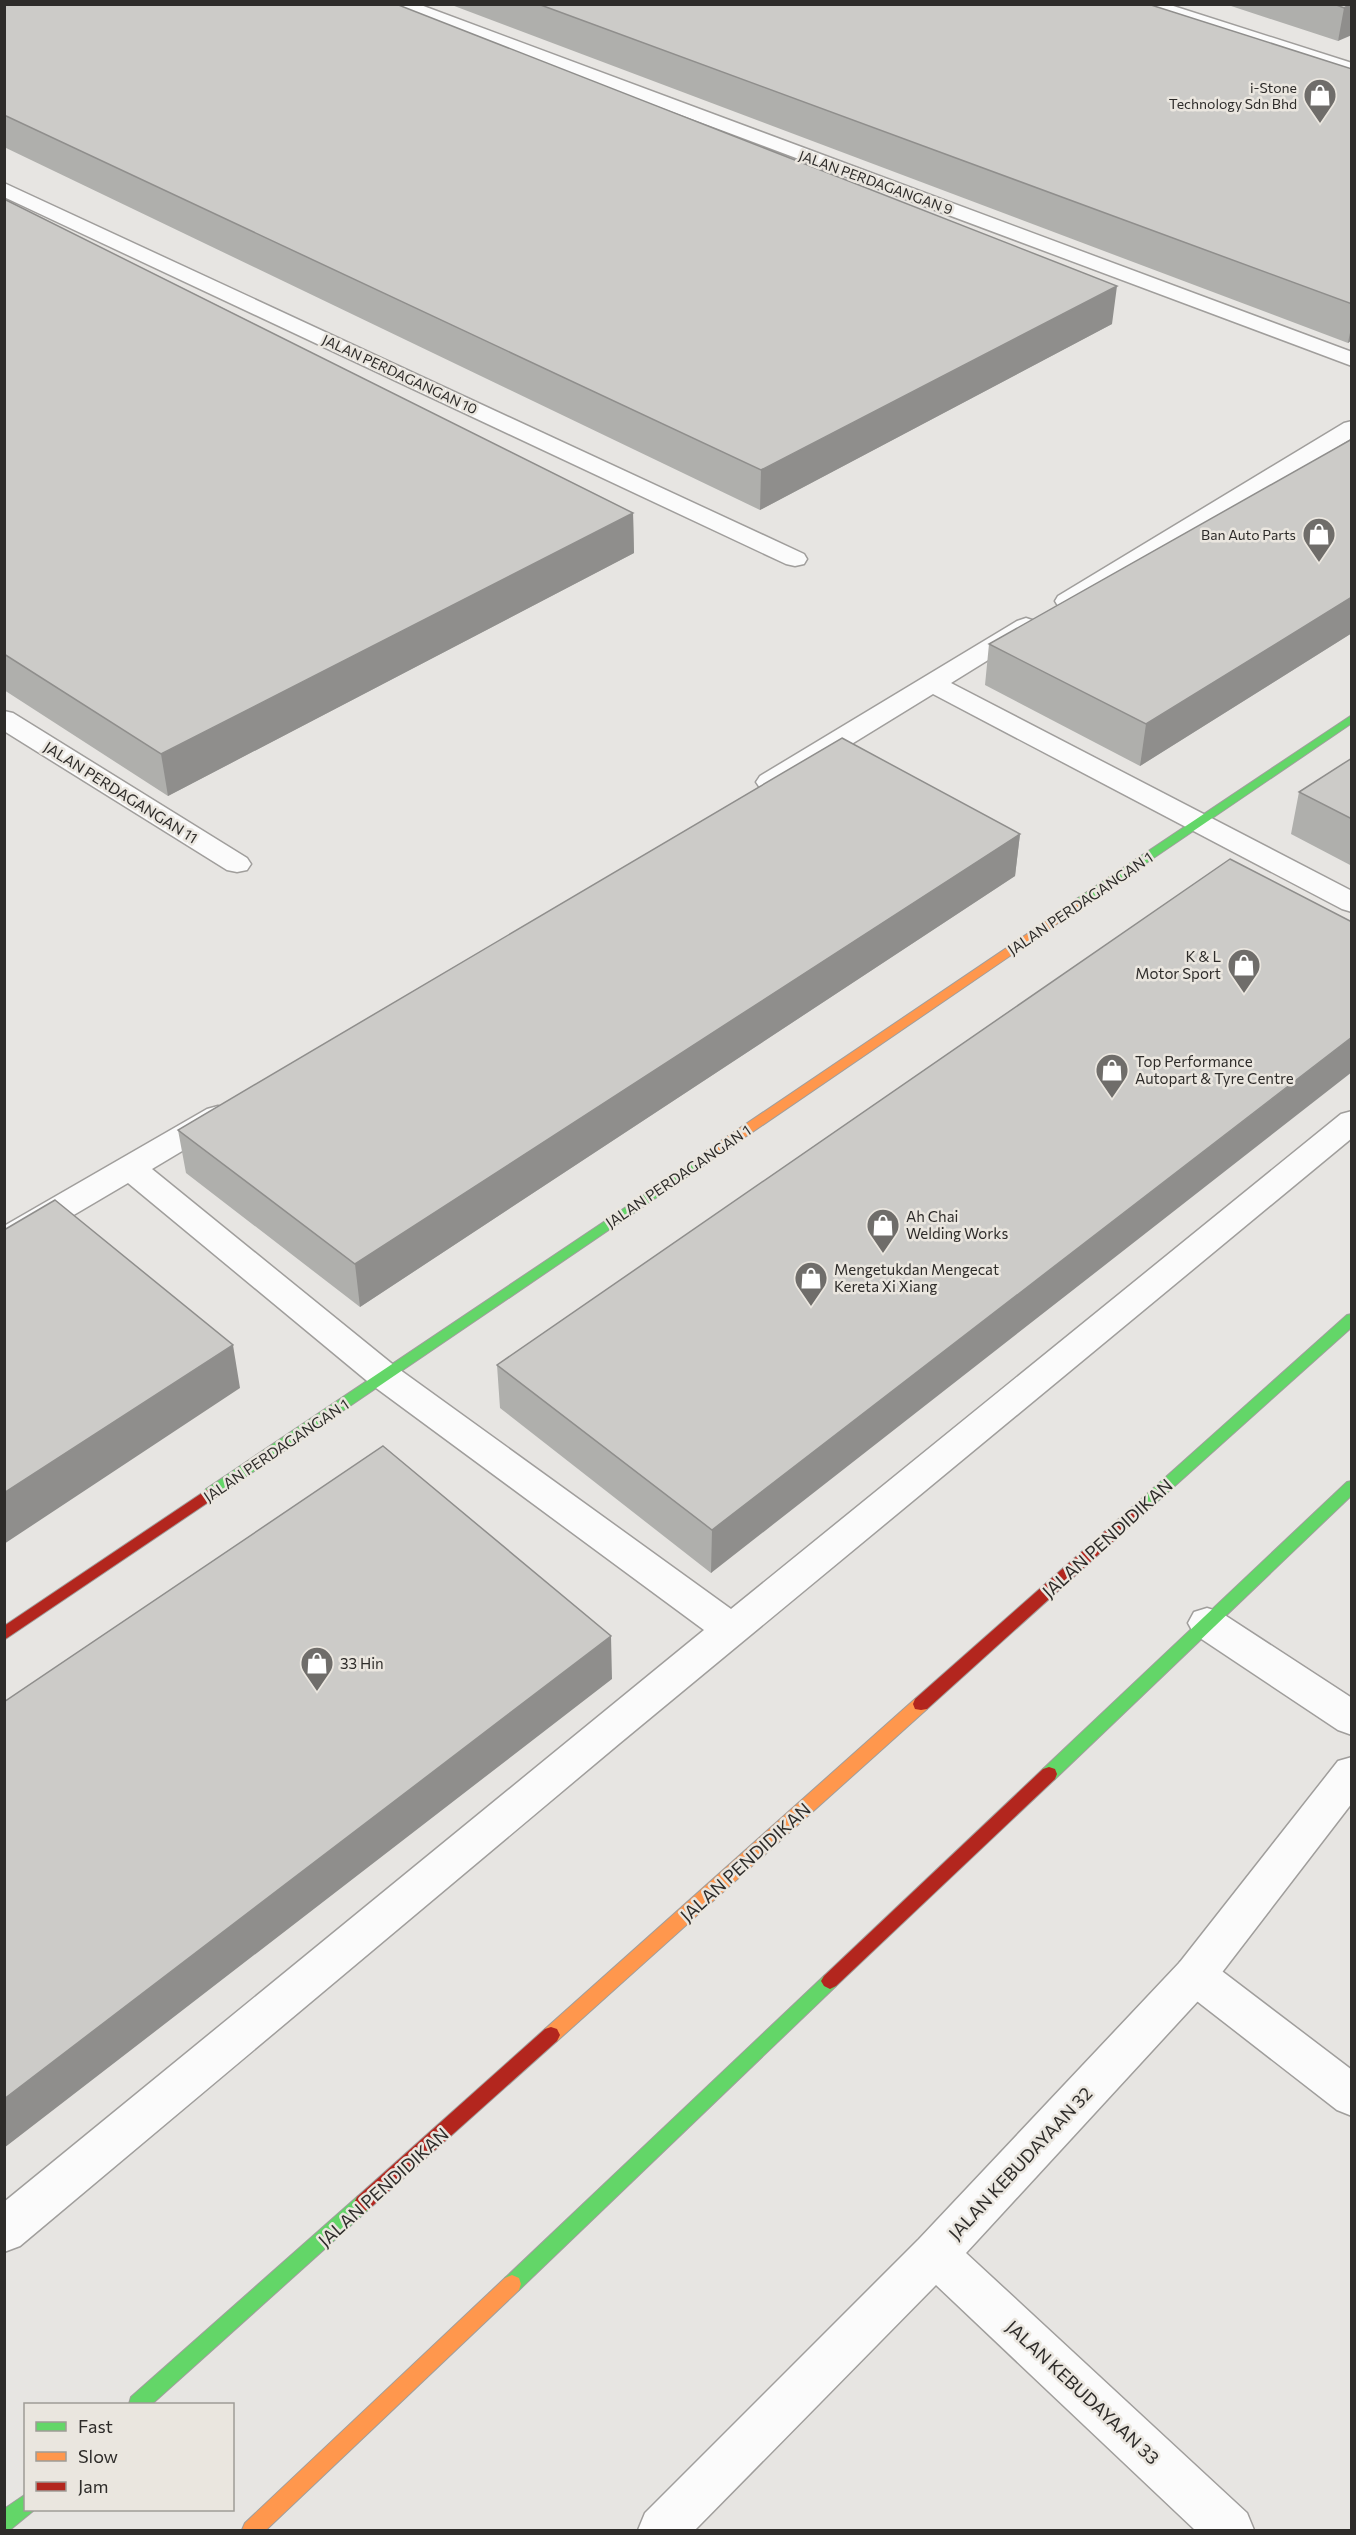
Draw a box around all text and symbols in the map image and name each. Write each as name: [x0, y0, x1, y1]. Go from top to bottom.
shop icon: i-Stone Technology Sdn Bhd: [1302, 77, 1338, 124]
place label: i-Stone Technology Sdn Bhd: [1169, 79, 1297, 112]
street label: JALAN PERDAGANGAN 9: [797, 146, 955, 218]
street label: JALAN PERDAGANGAN 10: [320, 331, 480, 417]
shop icon: Ban Auto Parts: [1301, 516, 1337, 563]
place label: Ban Auto Parts: [1201, 526, 1296, 543]
street label: JALAN PERDAGANGAN 11: [41, 737, 201, 847]
street label: JALAN PERDAGANGAN 1: [1004, 848, 1156, 958]
place label: K & L Motor Sport: [1135, 947, 1221, 982]
shop icon: K & L Motor Sport: [1226, 947, 1262, 994]
shop icon: Top Performance Autopart & Tyre Centre: [1094, 1052, 1130, 1099]
place label: Top Performance Autopart & Tyre Centre: [1135, 1052, 1294, 1087]
street label: JALAN PERDAGANGAN 1: [602, 1121, 754, 1231]
shop icon: Ah Chai Welding Works: [865, 1207, 901, 1254]
place label: Ah Chai Welding Works: [906, 1207, 1008, 1242]
shop icon: Mengetukdan Mengecat Kereta Xi Xiang: [793, 1260, 829, 1307]
place label: Mengetukdan Mengecat Kereta Xi Xiang: [834, 1260, 999, 1295]
street label: JALAN PERDAGANGAN 1: [200, 1395, 352, 1505]
street label: JALAN PENDIDIKAN: [1037, 1474, 1177, 1602]
shop icon: 33 Hin: [299, 1645, 335, 1692]
place label: 33 Hin: [340, 1654, 384, 1672]
street label: JALAN PENDIDIKAN: [675, 1798, 815, 1926]
street label: JALAN KEBUDAYAAN 32: [944, 2082, 1096, 2244]
street label: JALAN PENDIDIKAN: [313, 2123, 453, 2251]
street label: JALAN KEBUDAYAAN 33: [1002, 2315, 1164, 2469]
legend: [24, 2403, 234, 2511]
text: Fast: [78, 2415, 113, 2437]
text: Slow: [78, 2445, 118, 2467]
text: Jam: [78, 2475, 108, 2497]

